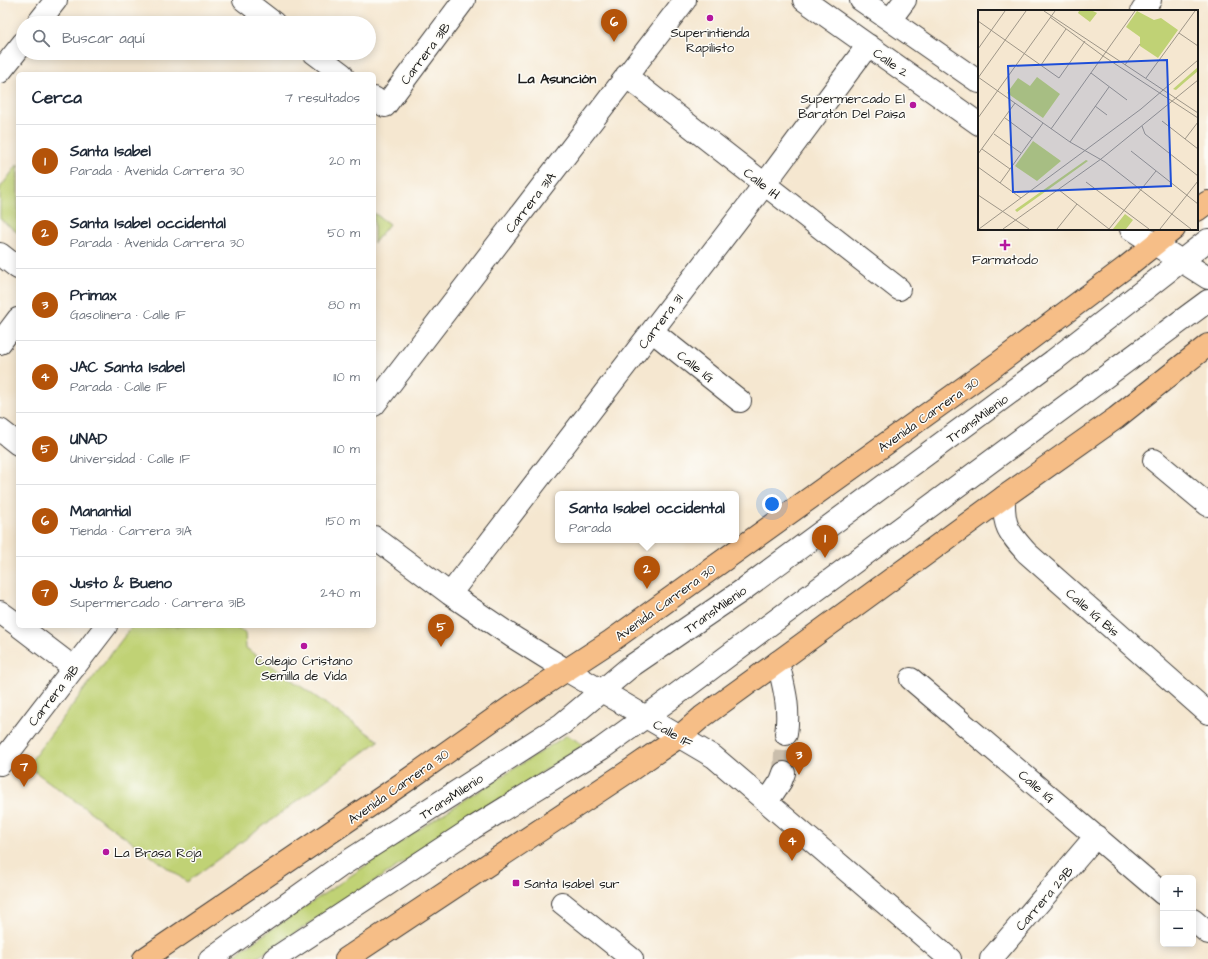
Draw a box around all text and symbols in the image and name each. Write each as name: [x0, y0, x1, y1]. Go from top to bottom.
pin: 6: [601, 9, 627, 42]
inset map: [978, 10, 1198, 230]
marker: Superintienda Rapilisto: [705, 13, 715, 23]
search box: [16, 16, 376, 60]
street label: Carrera 31B: [396, 19, 455, 88]
place label: Superintienda Rapilisto: [671, 24, 750, 57]
icon: search: [30, 27, 52, 49]
text: Buscar aquí: [62, 28, 144, 49]
street label: Calle 2: [869, 44, 912, 82]
district label: La Asunción: [518, 69, 596, 89]
text: Cerca: [32, 86, 82, 110]
text: 7 resultados: [285, 89, 360, 107]
place label: Supermercado El Baraton Del Paisa: [798, 90, 905, 123]
marker: Supermercado El Baraton Del Paisa: [908, 100, 918, 110]
text: Santa Isabel: [70, 141, 151, 162]
text: 1: [44, 152, 46, 170]
text: 20 m: [329, 152, 360, 170]
text: Parada · Avenida Carrera 30: [70, 162, 244, 180]
street label: Calle 1H: [739, 164, 783, 204]
street label: Carrera 31A: [501, 168, 561, 237]
text: Santa Isabel occidental: [70, 213, 226, 234]
text: 2: [41, 224, 49, 242]
text: 50 m: [327, 224, 360, 242]
text: Parada · Avenida Carrera 30: [70, 234, 244, 252]
marker: Farmatodo: [1000, 240, 1010, 250]
place label: Farmatodo: [972, 251, 1039, 269]
text: Primax: [70, 285, 116, 306]
street label: Carrera 31: [634, 290, 688, 353]
text: 3: [42, 296, 48, 314]
text: 80 m: [328, 296, 360, 314]
text: Gasolinera · Calle 1F: [70, 306, 186, 324]
street label: Calle 1G: [673, 347, 718, 387]
text: JAC Santa Isabel: [70, 357, 185, 378]
text: 4: [41, 368, 49, 386]
text: 110 m: [333, 368, 360, 386]
street label: Avenida Carrera 30: [874, 373, 983, 457]
text: Parada · Calle 1F: [70, 378, 167, 396]
street label: TransMilenio: [943, 390, 1013, 447]
text: UNAD: [70, 429, 107, 450]
text: 5: [40, 440, 50, 458]
text: 110 m: [333, 440, 360, 458]
text: Universidad · Calle 1F: [70, 450, 190, 468]
popup: [555, 491, 739, 543]
your location: [762, 494, 782, 514]
text: Santa Isabel occidental: [569, 498, 725, 519]
text: Manantial: [70, 501, 131, 522]
text: 6: [41, 512, 49, 530]
text: 150 m: [326, 512, 360, 530]
text: Parada: [569, 519, 611, 537]
text: Tienda · Carrera 31A: [70, 522, 192, 540]
pin: 1: [812, 525, 838, 558]
pin: 2: [634, 556, 660, 589]
street label: Avenida Carrera 30: [612, 560, 719, 645]
text: Justo & Bueno: [70, 573, 172, 594]
street label: TransMilenio: [681, 581, 751, 638]
text: 7: [41, 584, 49, 602]
text: 240 m: [320, 584, 360, 602]
street label: Calle 1G Bis: [1062, 584, 1123, 641]
text: Supermercado · Carrera 31B: [70, 594, 246, 612]
pin: 5: [428, 614, 454, 647]
marker: Colegio Cristano Semilla de Vida: [299, 641, 309, 651]
place label: Colegio Cristano Semilla de Vida: [255, 652, 353, 685]
street label: Carrera 31B: [24, 661, 84, 730]
street label: Calle 1F: [649, 715, 696, 752]
pin: 3: [786, 742, 812, 775]
street label: Avenida Carrera 30: [344, 745, 453, 829]
pin: 7: [11, 754, 37, 787]
street label: Calle 1G: [1014, 766, 1059, 807]
street label: TransMilenio: [416, 769, 487, 824]
pin: 4: [779, 828, 805, 861]
place label: La Brasa Roja: [114, 844, 202, 862]
marker: La Brasa Roja: [101, 847, 111, 857]
street label: Carrera 29B: [1012, 862, 1078, 935]
place label: Santa Isabel sur: [524, 875, 620, 893]
map controls: [1160, 875, 1196, 947]
button: +: [1160, 875, 1196, 911]
marker: Santa Isabel sur: [511, 878, 521, 888]
button: −: [1160, 911, 1196, 947]

